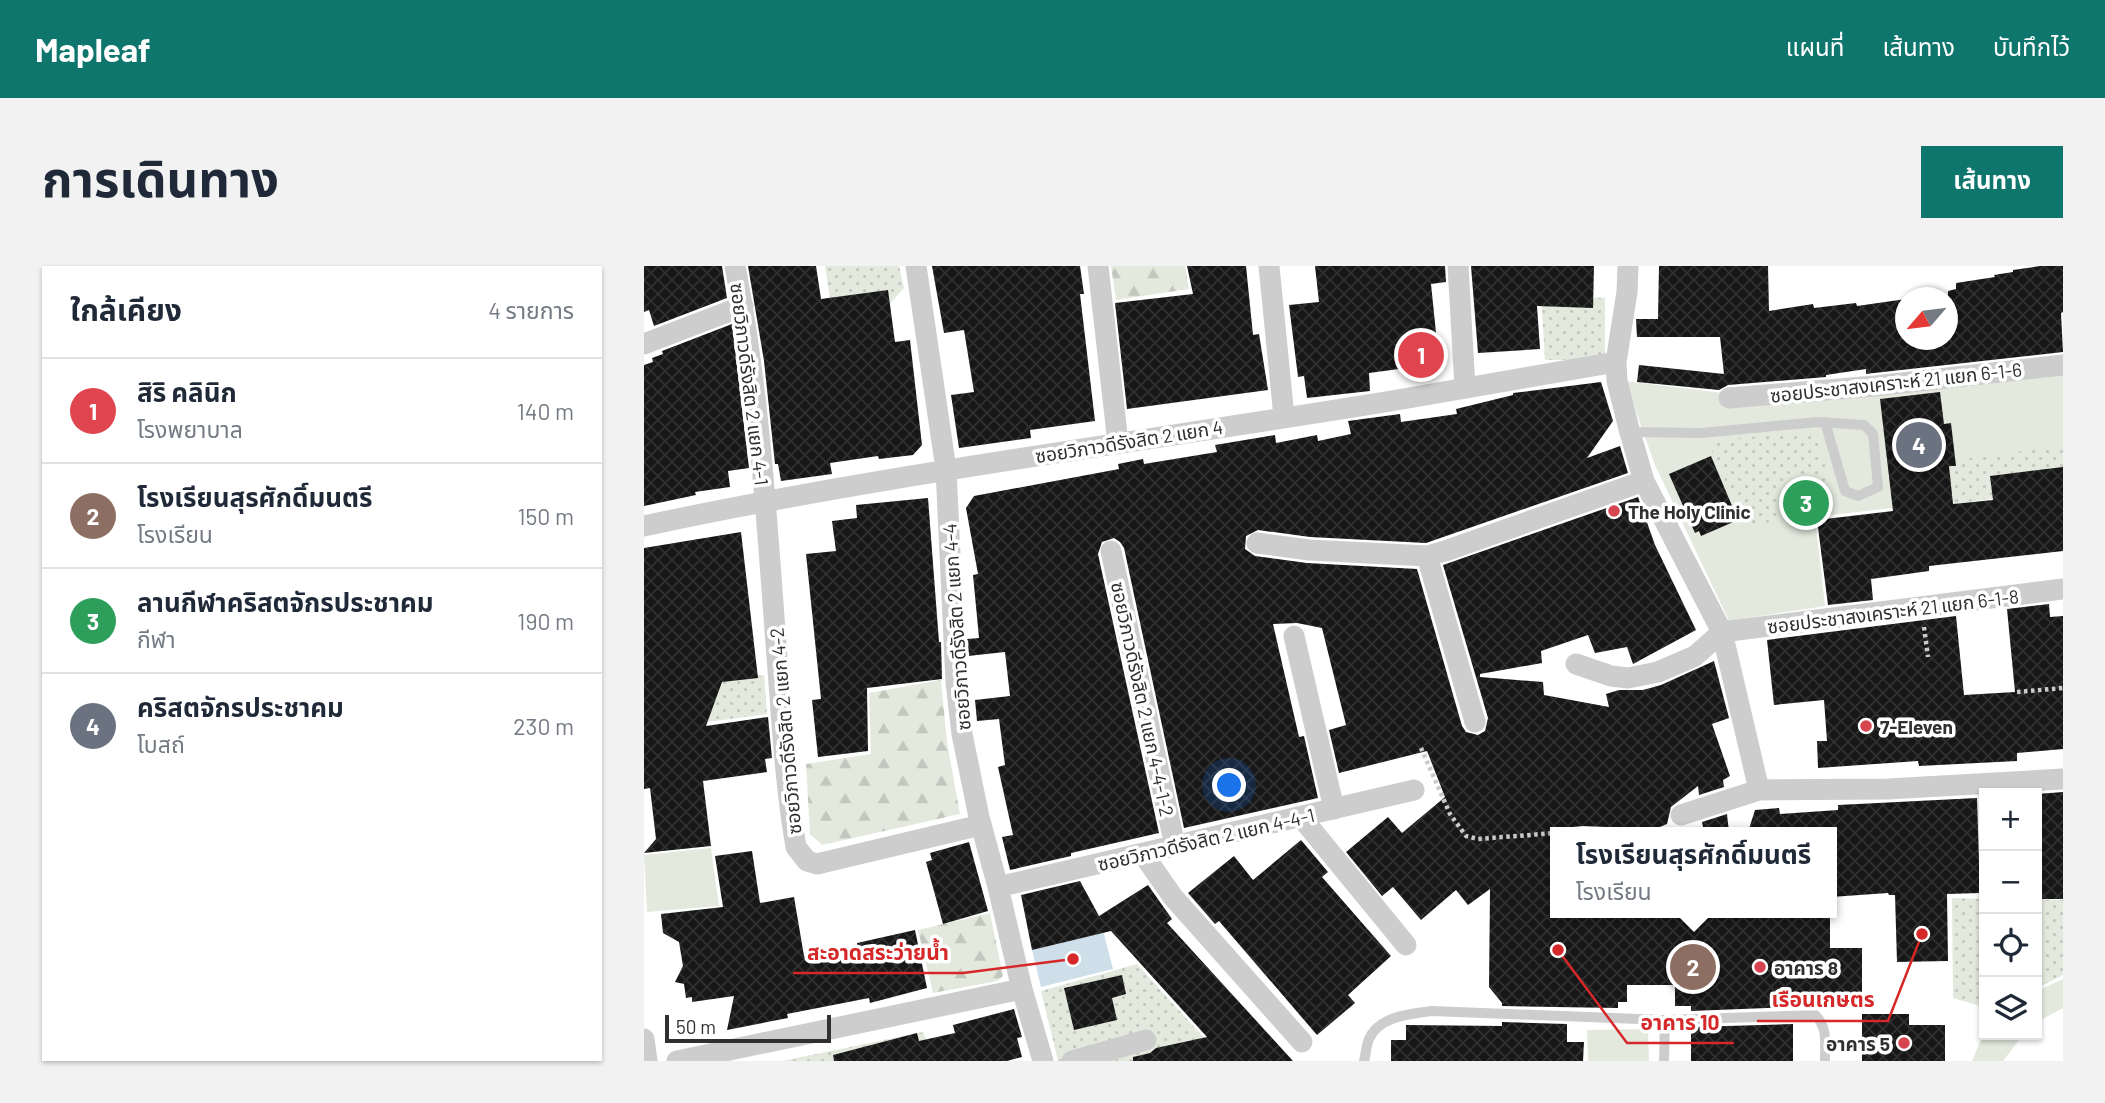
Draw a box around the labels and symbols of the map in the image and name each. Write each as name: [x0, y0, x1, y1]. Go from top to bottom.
street label: ซอยวิภาวดีรังสิต 2 แยก 4-1: [726, 281, 774, 487]
north arrow: [1895, 287, 1958, 350]
pin: 1: [1398, 329, 1444, 381]
street label: ซอยประชาสงเคราะห์ 21 แยก 6-1-6: [1769, 357, 2023, 407]
street label: ซอยวิภาวดีรังสิต 2 แยก 4: [1034, 415, 1224, 467]
pin: 4: [1896, 419, 1942, 471]
pin: 3: [1783, 477, 1829, 529]
place label: The Holy Clinic: [1628, 500, 1751, 523]
marker: The Holy Clinic: [1606, 503, 1622, 519]
street label: ซอยวิภาวดีรังสิต 2 แยก 4-4: [937, 523, 975, 731]
street label: ซอยวิภาวดีรังสิต 2 แยก 4-4-1-2: [1107, 579, 1179, 819]
street label: ซอยประชาสงเคราะห์ 21 แยก 6-1-8: [1766, 584, 2020, 638]
street label: ซอยวิภาวดีรังสิต 2 แยก 4-2: [765, 627, 805, 835]
place label: 7-Eleven: [1880, 715, 1953, 738]
marker: 7-Eleven: [1858, 718, 1874, 734]
your location: [1212, 768, 1246, 802]
street label: ซอยวิภาวดีรังสิต 2 แยก 4-4-1: [1095, 803, 1317, 875]
callout: สะอาดสระว่ายน้ำ: [793, 931, 963, 973]
text: สะอาดสระว่ายน้ำ: [807, 938, 949, 964]
pin: 2: [1670, 941, 1716, 993]
place label: อาคาร 8: [1774, 956, 1838, 979]
marker: อาคาร 8: [1752, 959, 1768, 975]
callout: เรือนเกษตร: [1757, 979, 1888, 1021]
text: เรือนเกษตร: [1771, 986, 1875, 1011]
callout: อาคาร 10: [1627, 1001, 1734, 1043]
text: อาคาร 10: [1641, 1009, 1719, 1034]
scale bar: [665, 1012, 831, 1044]
place label: อาคาร 5: [1826, 1032, 1890, 1055]
marker: อาคาร 5: [1896, 1035, 1912, 1051]

